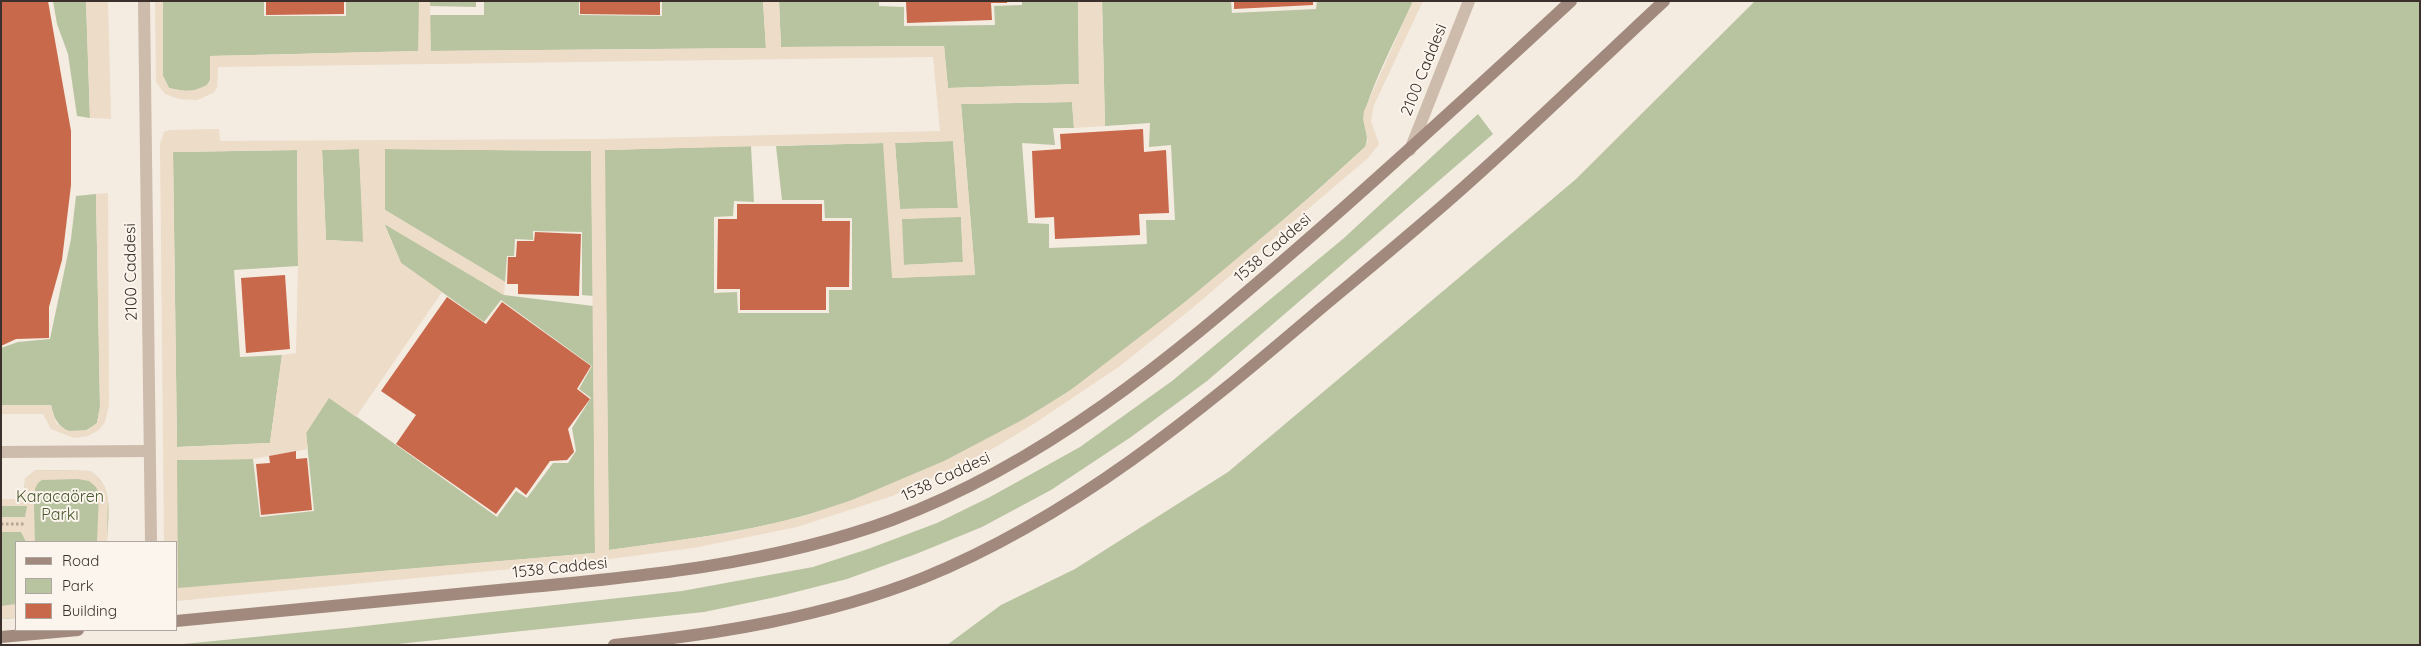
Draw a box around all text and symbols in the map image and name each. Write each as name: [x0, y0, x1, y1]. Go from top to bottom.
street label: 2100 Caddesi: [1397, 21, 1451, 119]
street label: 1538 Caddesi: [1231, 209, 1315, 287]
street label: 2100 Caddesi: [121, 223, 141, 321]
street label: 1538 Caddesi: [899, 448, 993, 506]
park label: Karacaören Parkı: [16, 487, 104, 525]
legend: [15, 541, 178, 631]
text: Road: [62, 551, 99, 570]
street label: 1538 Caddesi: [511, 553, 609, 583]
text: Park: [62, 576, 94, 595]
text: Building: [62, 601, 117, 620]

